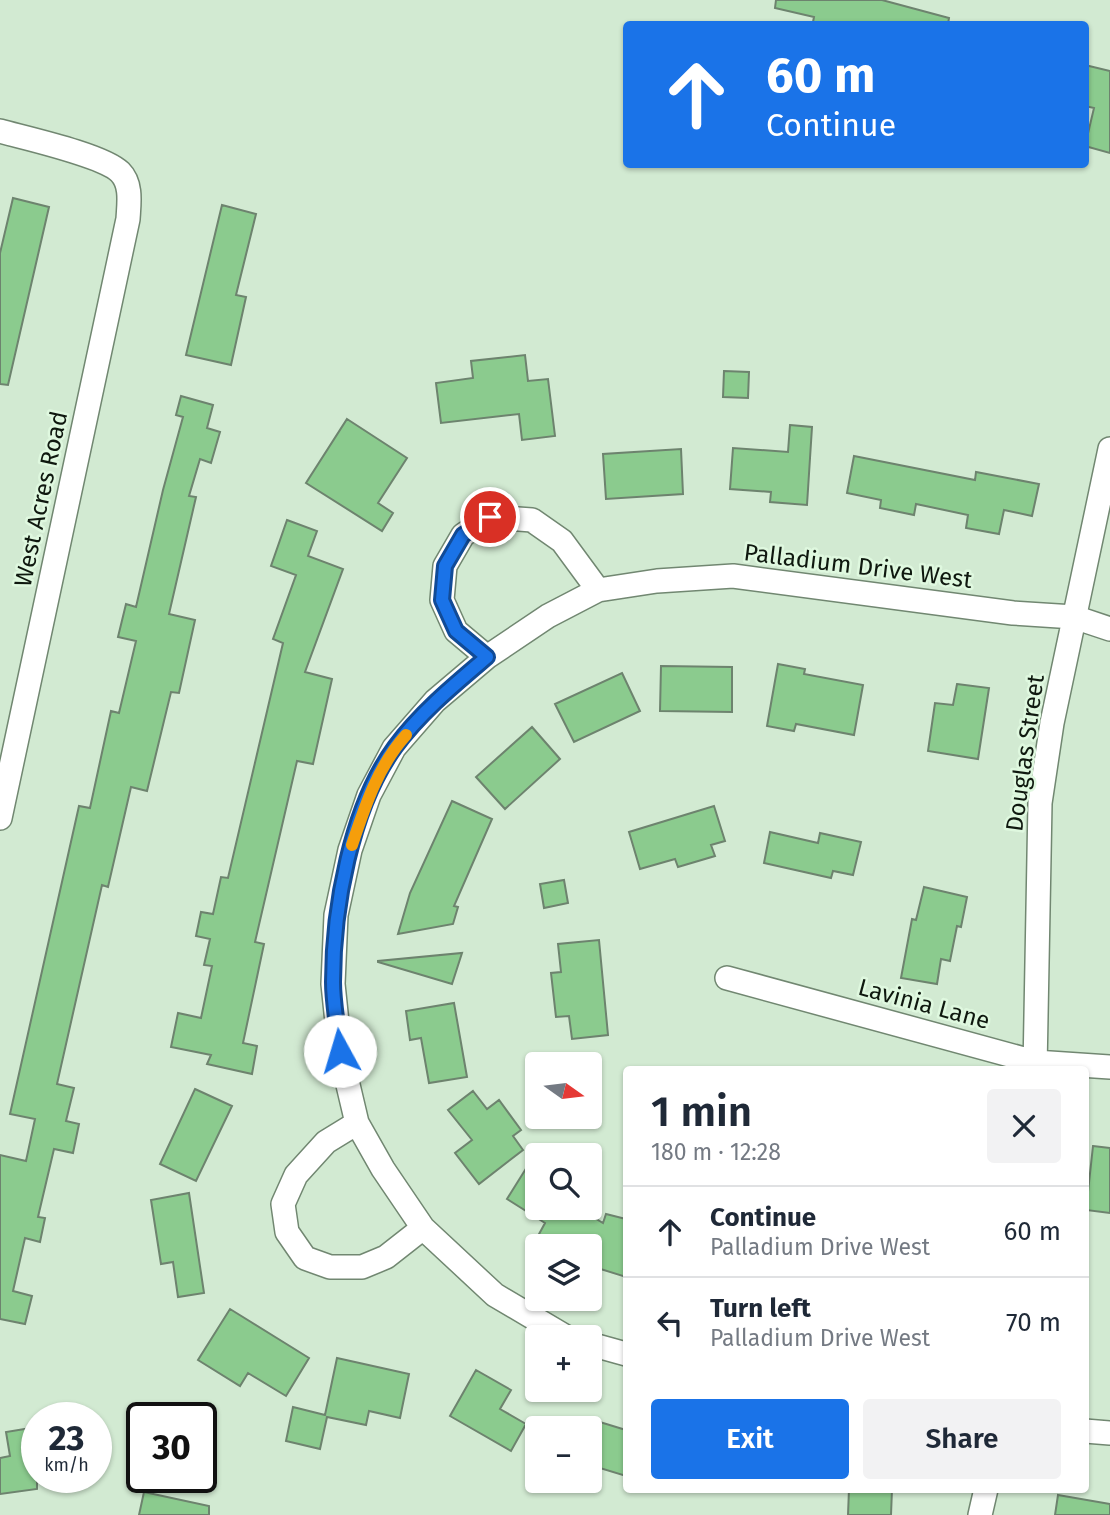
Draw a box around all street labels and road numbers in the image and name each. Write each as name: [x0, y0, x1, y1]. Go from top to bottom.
street label: West Acres Road: [9, 409, 73, 589]
street label: Palladium Drive West: [742, 538, 974, 594]
street label: Douglas Street: [1000, 672, 1050, 833]
street label: Lavinia Lane: [855, 973, 993, 1035]

